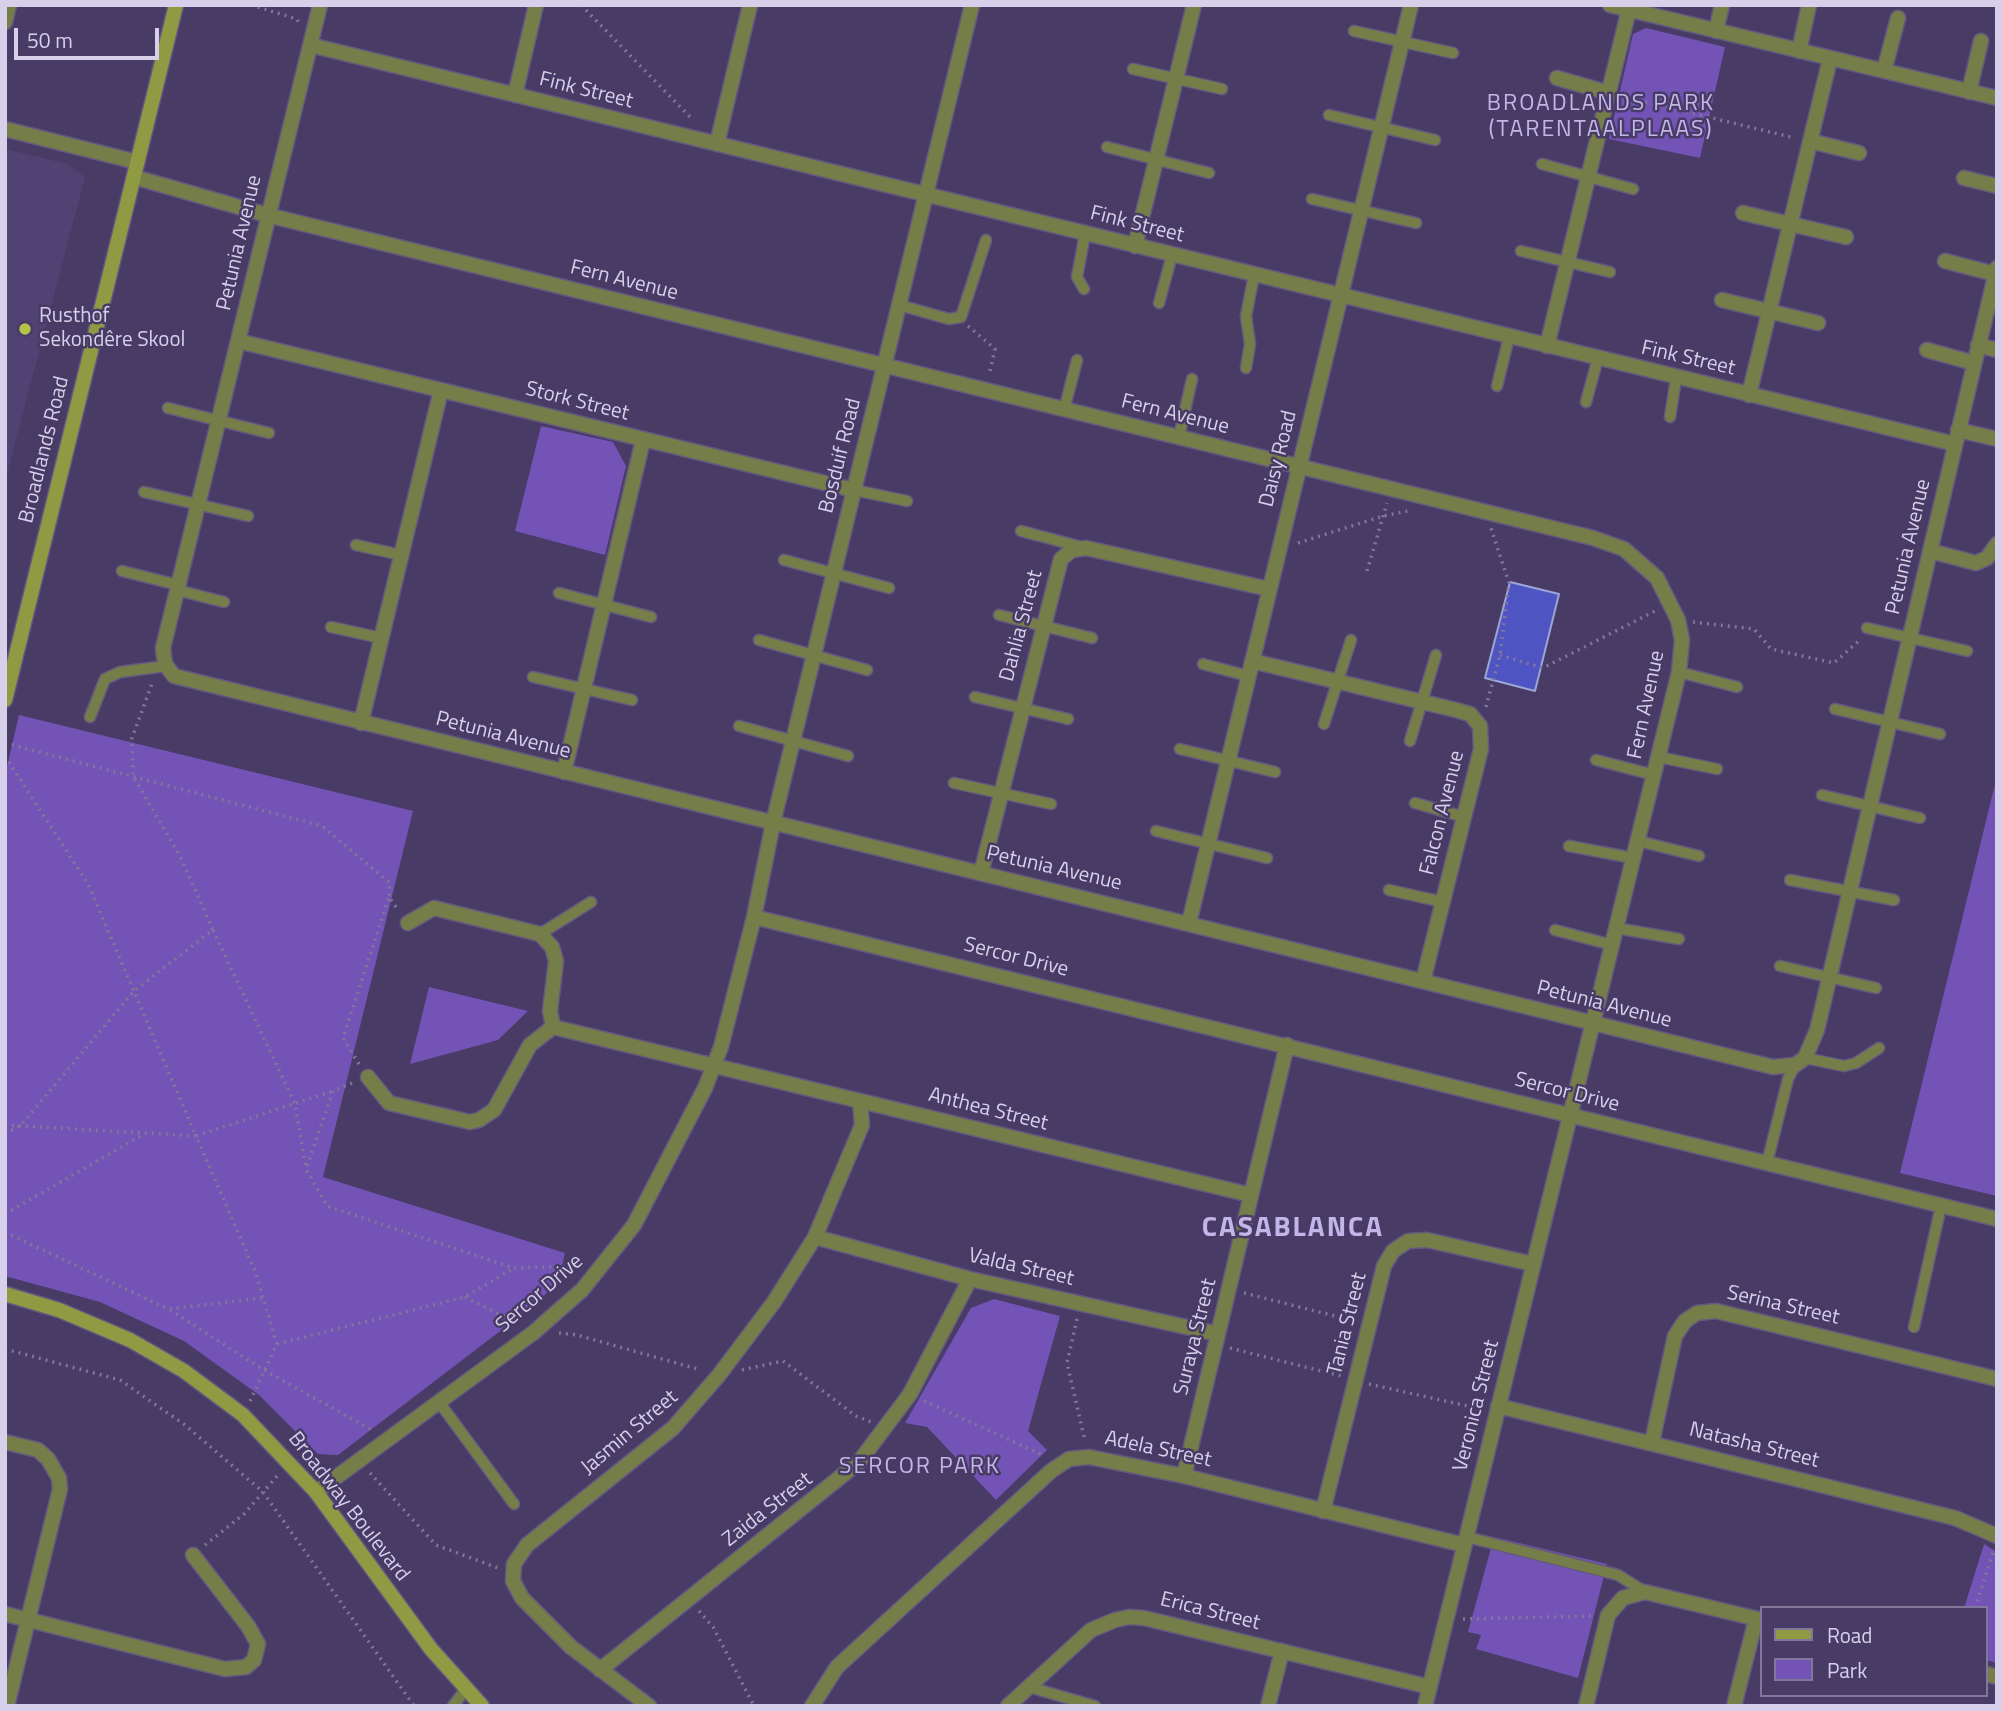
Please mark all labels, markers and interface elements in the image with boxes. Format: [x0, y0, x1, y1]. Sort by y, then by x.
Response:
scale bar [18, 14, 163, 58]
text: 50 m [27, 24, 73, 56]
street label: Fink Street [537, 67, 635, 115]
district label: BROADLANDS PARK (TARENTAALPLAAS) [1489, 90, 1713, 144]
street label: Petunia Avenue [212, 173, 268, 313]
street label: Fink Street [1088, 201, 1186, 249]
street label: Fern Avenue [568, 255, 680, 307]
place label: Rusthof Sekondêre Skool [39, 304, 185, 354]
marker: Rusthof Sekondêre Skool [17, 321, 33, 337]
street label: Fink Street [1639, 336, 1737, 382]
street label: Broadlands Road [15, 374, 75, 526]
street label: Stork Street [523, 377, 631, 427]
street label: Fern Avenue [1119, 389, 1231, 441]
street label: Bosduif Road [815, 396, 867, 516]
street label: Daisy Road [1255, 408, 1303, 510]
street label: Petunia Avenue [1881, 477, 1937, 617]
street label: Dahlia Street [995, 568, 1049, 684]
street label: Fern Avenue [1623, 649, 1671, 761]
street label: Petunia Avenue [433, 707, 573, 765]
street label: Falcon Avenue [1415, 748, 1471, 878]
street label: Petunia Avenue [984, 841, 1124, 897]
street label: Sercor Drive [961, 933, 1071, 983]
street label: Petunia Avenue [1534, 976, 1674, 1034]
street label: Sercor Drive [1512, 1068, 1622, 1118]
street label: Anthea Street [926, 1083, 1050, 1137]
district label: CASABLANCA [1203, 1212, 1383, 1246]
street label: Valda Street [966, 1244, 1076, 1292]
street label: Sercor Drive [491, 1249, 589, 1339]
street label: Tania Street [1323, 1270, 1373, 1378]
street label: Suraya Street [1169, 1276, 1223, 1398]
street label: Serina Street [1724, 1281, 1842, 1331]
street label: Veronica Street [1448, 1338, 1506, 1474]
street label: Jasmin Street [576, 1385, 684, 1481]
street label: Natasha Street [1686, 1418, 1822, 1474]
street label: Adela Street [1102, 1426, 1214, 1474]
street label: Broadway Boulevard [282, 1427, 414, 1587]
district label: SERCOR PARK [840, 1453, 1000, 1481]
street label: Zaida Street [718, 1467, 818, 1553]
street label: Erica Street [1158, 1587, 1262, 1637]
legend [1760, 1606, 1988, 1697]
text: Road [1827, 1619, 1872, 1651]
text: Park [1827, 1654, 1867, 1686]

